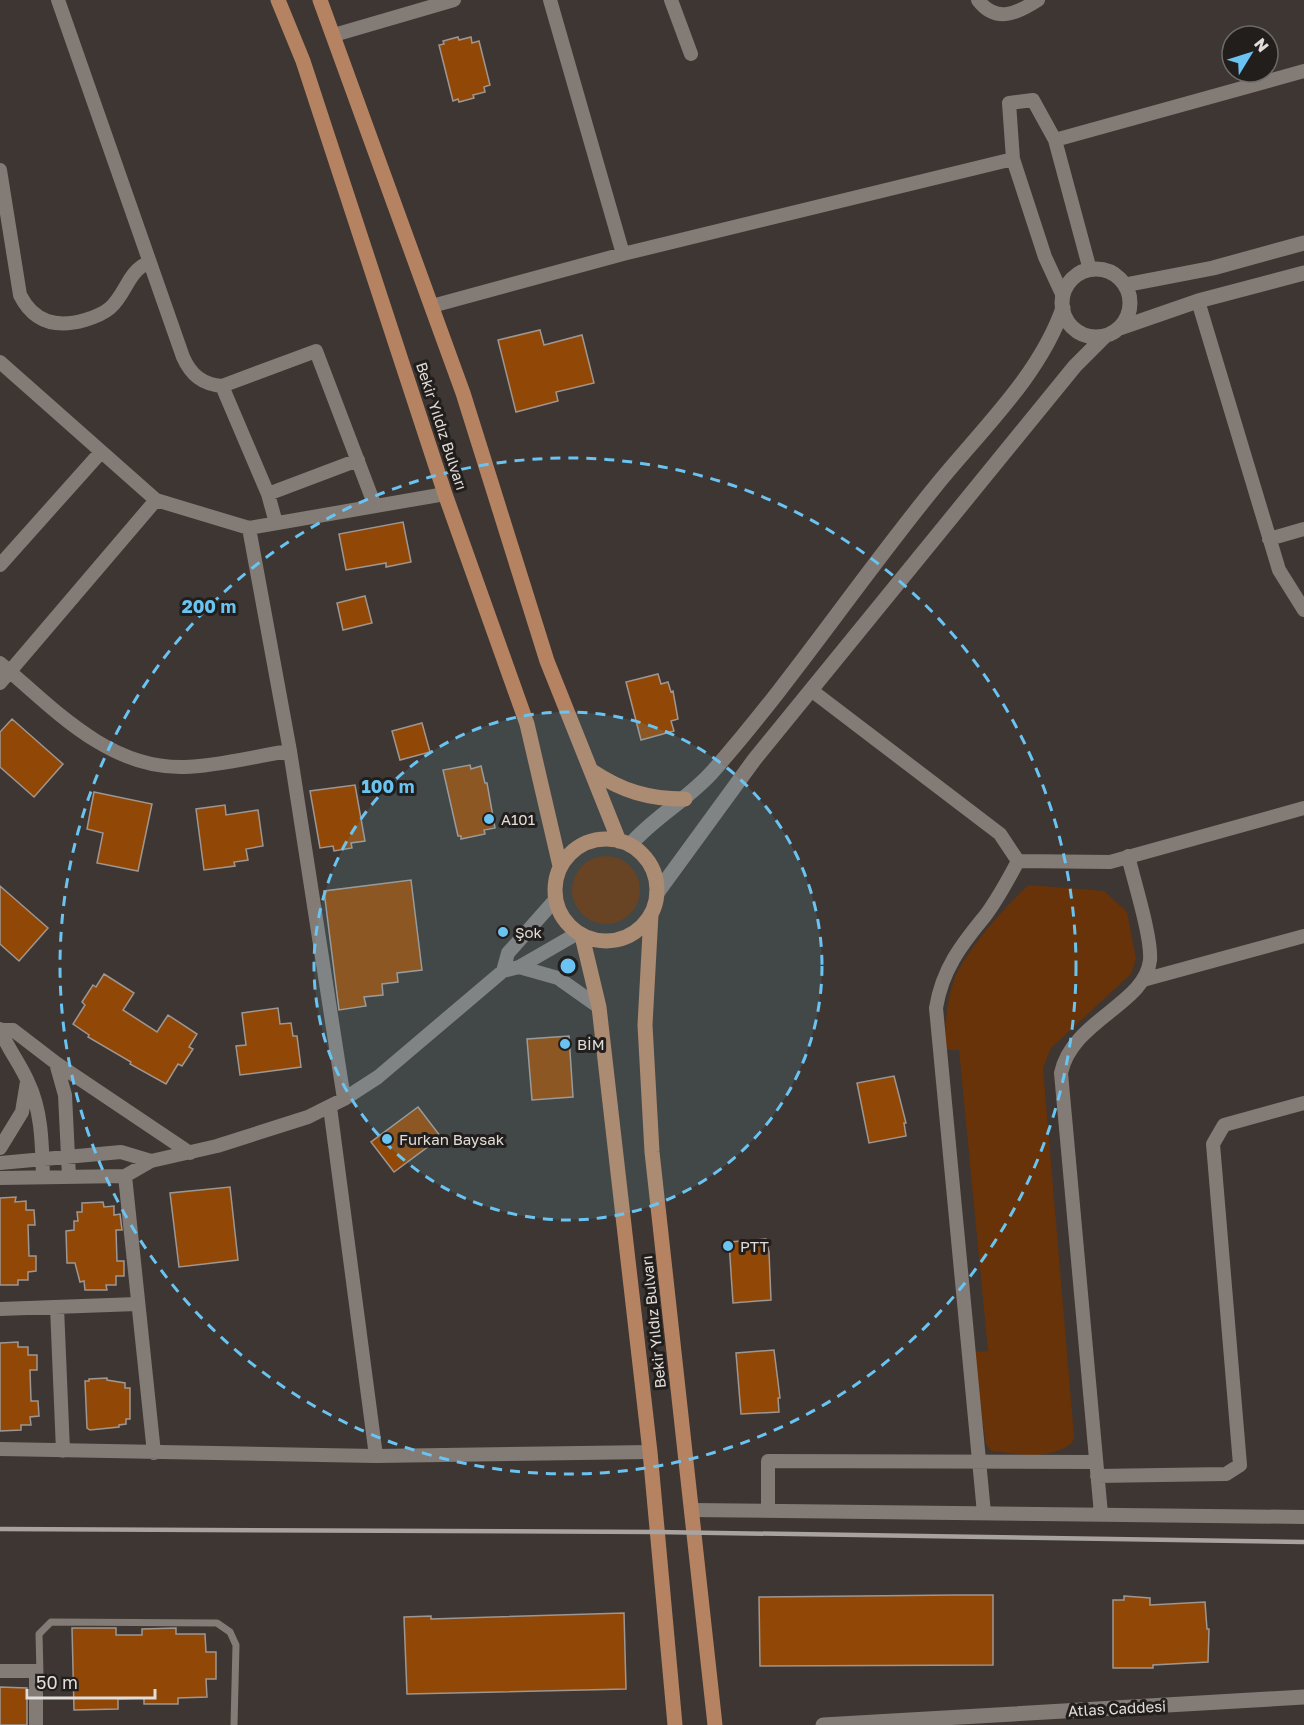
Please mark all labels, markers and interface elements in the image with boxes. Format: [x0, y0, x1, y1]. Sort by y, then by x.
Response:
north arrow [1220, 24, 1280, 84]
text: N [1250, 34, 1273, 56]
street label: Bekir Yıldız Bulvarı [413, 360, 471, 492]
text: 200 m [182, 595, 236, 617]
text: 100 m [362, 775, 414, 797]
place label: A101 [501, 810, 535, 828]
marker: A101 [482, 812, 496, 826]
place label: Şok [515, 923, 543, 941]
marker: Şok [496, 925, 510, 939]
centre of rings [558, 956, 578, 976]
place label: BİM [577, 1035, 605, 1053]
marker: BİM [558, 1037, 572, 1051]
place label: Furkan Baysak [399, 1130, 505, 1148]
marker: Furkan Baysak [380, 1132, 394, 1146]
place label: PTT [740, 1237, 769, 1255]
marker: PTT [721, 1239, 735, 1253]
street label: Bekir Yıldız Bulvarı [637, 1255, 669, 1389]
scale bar [27, 1662, 154, 1700]
text: 50 m [36, 1671, 78, 1693]
street label: Atlas Caddesi [1067, 1696, 1167, 1720]

